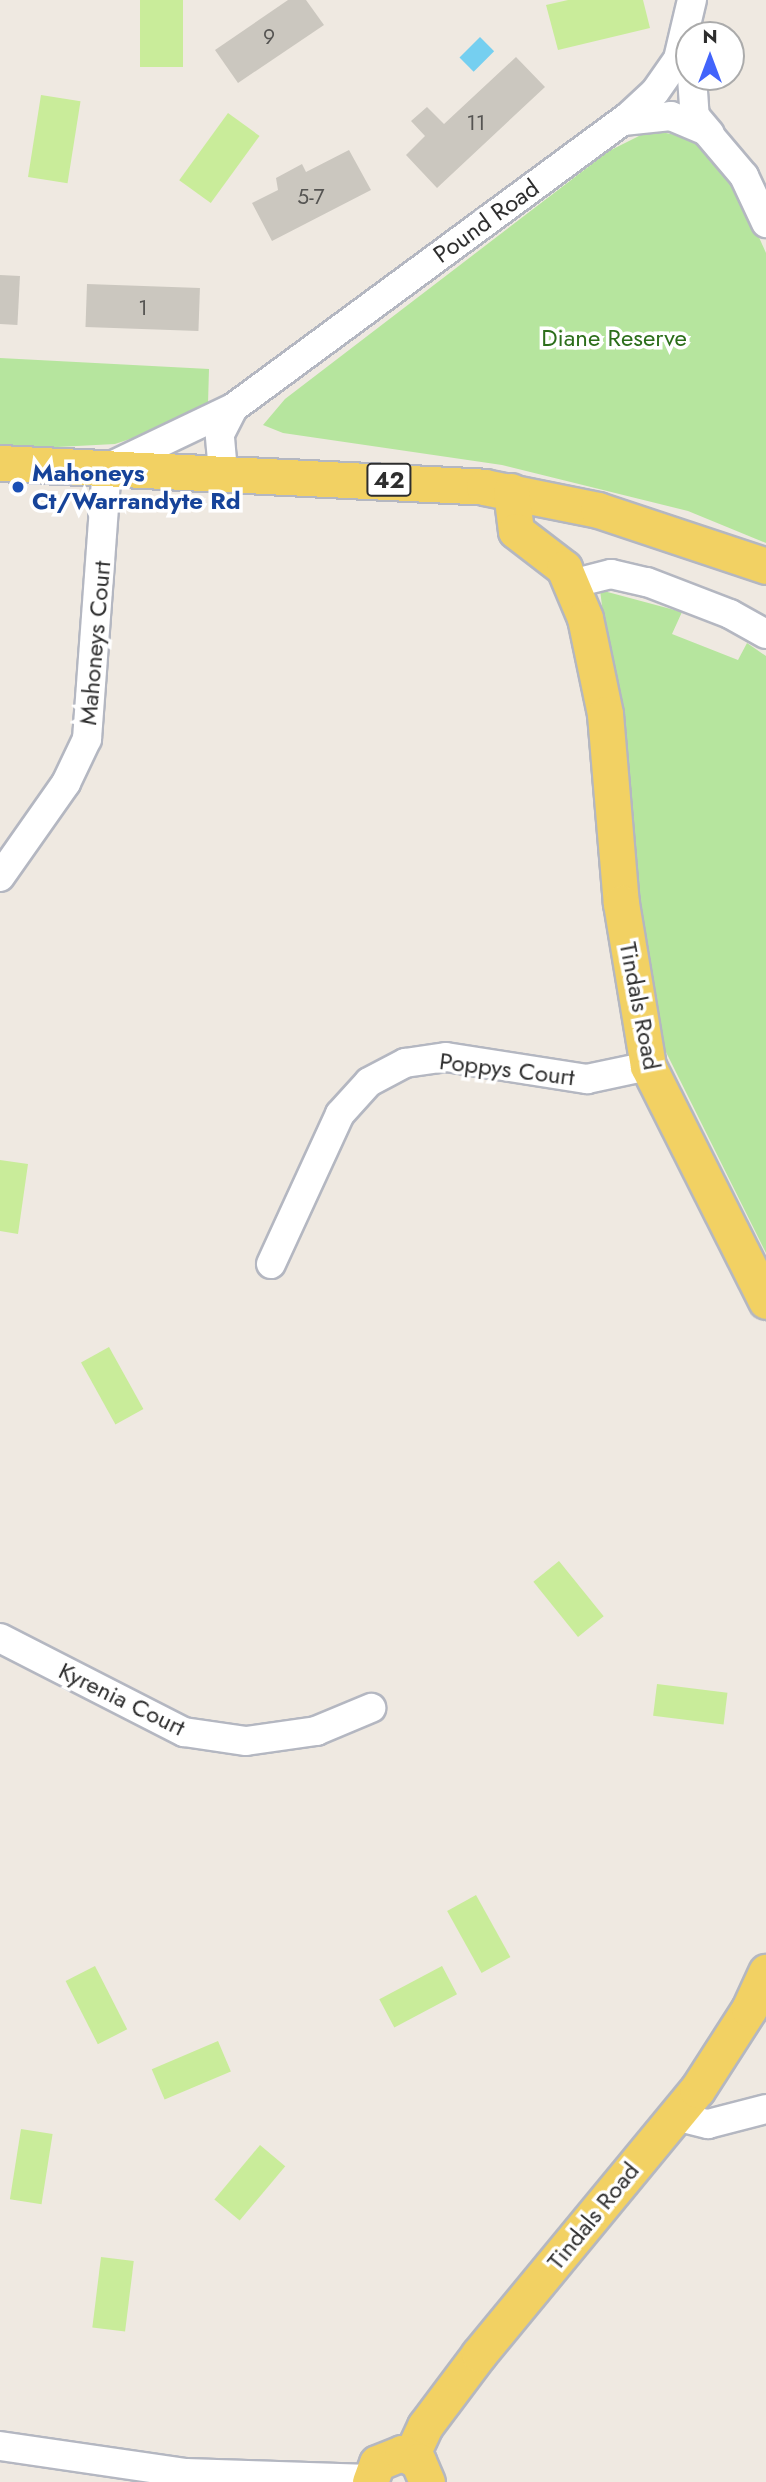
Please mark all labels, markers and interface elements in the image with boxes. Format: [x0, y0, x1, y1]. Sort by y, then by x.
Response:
north arrow [675, 21, 745, 91]
text: N [702, 23, 718, 50]
house number: 9 [263, 24, 275, 50]
house number: 11 [467, 110, 485, 136]
street label: Pound Road [428, 173, 544, 269]
house number: 5-7 [297, 184, 325, 210]
house number: 1 [138, 295, 148, 321]
park label: Diane Reserve [541, 324, 687, 352]
place label: Mahoneys Ct/Warrandyte Rd [32, 459, 241, 515]
road number: 42 [366, 460, 412, 500]
marker: Mahoneys Ct/Warrandyte Rd [10, 479, 26, 495]
street label: Mahoneys Court [73, 560, 117, 726]
street label: Tindals Road [614, 940, 666, 1072]
street label: Poppys Court [438, 1046, 576, 1092]
street label: Kyrenia Court [54, 1656, 190, 1742]
street label: Tindals Road [541, 2157, 645, 2275]

